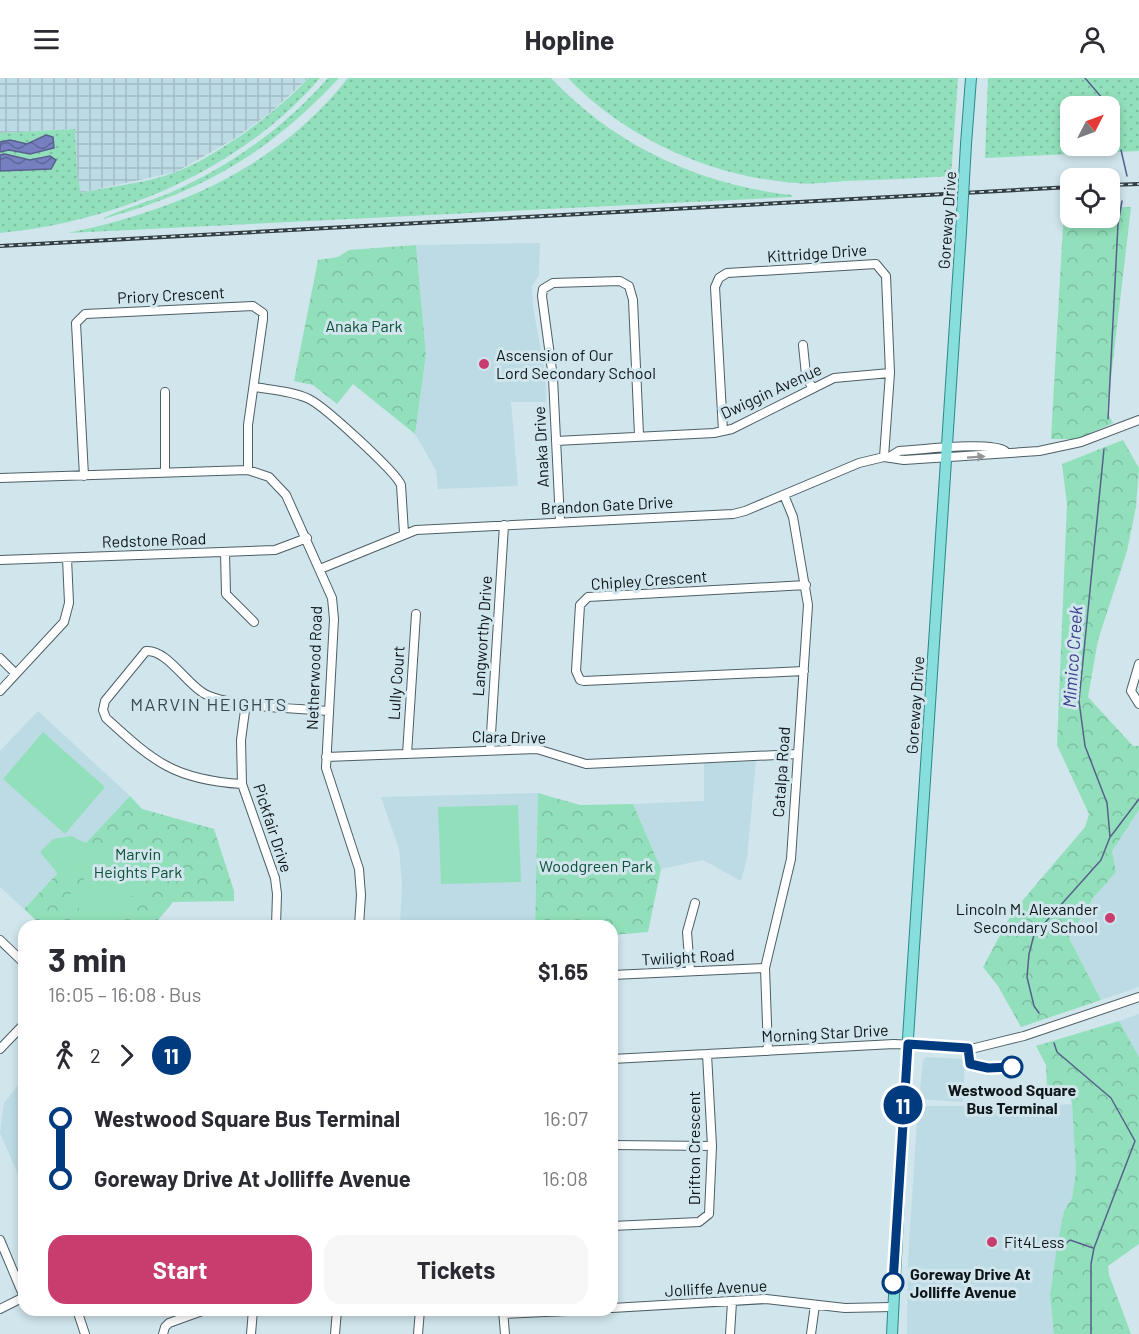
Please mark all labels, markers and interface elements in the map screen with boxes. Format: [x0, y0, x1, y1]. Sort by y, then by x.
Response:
icon: menu [30, 23, 63, 56]
text: Hopline [524, 23, 615, 55]
icon: person [1076, 23, 1109, 56]
north arrow [1060, 96, 1120, 156]
map controls [1060, 96, 1120, 228]
button: locate [1060, 168, 1120, 228]
street label: Goreway Drive [934, 170, 959, 270]
street label: Kittridge Drive [766, 240, 868, 265]
street label: Priory Crescent [117, 282, 225, 307]
park label: Anaka Park [325, 316, 403, 335]
place label: Ascension of Our Lord Secondary School [496, 345, 656, 382]
marker: Ascension of Our Lord Secondary School [477, 357, 491, 371]
street label: Dwiggin Avenue [717, 359, 824, 422]
street label: Anaka Drive [529, 406, 552, 488]
one-way arrow [967, 452, 986, 462]
street label: Brandon Gate Drive [540, 492, 674, 517]
street label: Redstone Road [101, 528, 207, 551]
street label: Chipley Crescent [590, 566, 708, 593]
street label: Langworthy Drive [468, 575, 495, 697]
street label: Netherwood Road [302, 605, 325, 730]
water label: Mimico Creek [1057, 605, 1087, 709]
street label: Lully Court [383, 645, 408, 721]
street label: Goreway Drive [902, 655, 927, 755]
district label: MARVIN HEIGHTS [130, 693, 288, 715]
street label: Clara Drive [472, 726, 546, 747]
street label: Catalpa Road [768, 726, 793, 818]
street label: Pickfair Drive [250, 781, 297, 875]
park label: Marvin Heights Park [94, 844, 182, 881]
park label: Woodgreen Park [539, 856, 653, 875]
place label: Lincoln M. Alexander Secondary School [956, 899, 1098, 936]
marker: Lincoln M. Alexander Secondary School [1103, 911, 1117, 925]
text: 3 min [48, 939, 126, 979]
street label: Twilight Road [641, 945, 735, 968]
text: $1.65 [538, 958, 588, 984]
text: 16:05 – 16:08 · Bus [48, 982, 201, 1006]
street label: Morning Star Drive [761, 1020, 889, 1045]
icon: walk [48, 1039, 81, 1072]
icon: forward [110, 1039, 143, 1072]
text: 2 [90, 1043, 101, 1067]
text: 11 [164, 1043, 179, 1068]
marker: Westwood Square Bus Terminal [1001, 1056, 1023, 1078]
place label: Westwood Square Bus Terminal [948, 1080, 1076, 1117]
line badge: 11 [876, 1086, 930, 1124]
street label: Drifton Crescent [684, 1091, 703, 1205]
text: 11 [895, 1093, 911, 1118]
text: Westwood Square Bus Terminal [94, 1105, 400, 1131]
text: 16:07 [543, 1106, 588, 1130]
text: Goreway Drive At Jolliffe Avenue [94, 1165, 411, 1191]
text: 16:08 [542, 1166, 588, 1190]
place label: Fit4Less [1004, 1232, 1064, 1251]
button: Start [48, 1235, 312, 1304]
button: Tickets [324, 1235, 588, 1304]
marker: Fit4Less [985, 1235, 999, 1249]
place label: Goreway Drive At Jolliffe Avenue [910, 1264, 1031, 1301]
marker: Goreway Drive At Jolliffe Avenue [882, 1272, 904, 1294]
street label: Jolliffe Avenue [664, 1275, 768, 1300]

